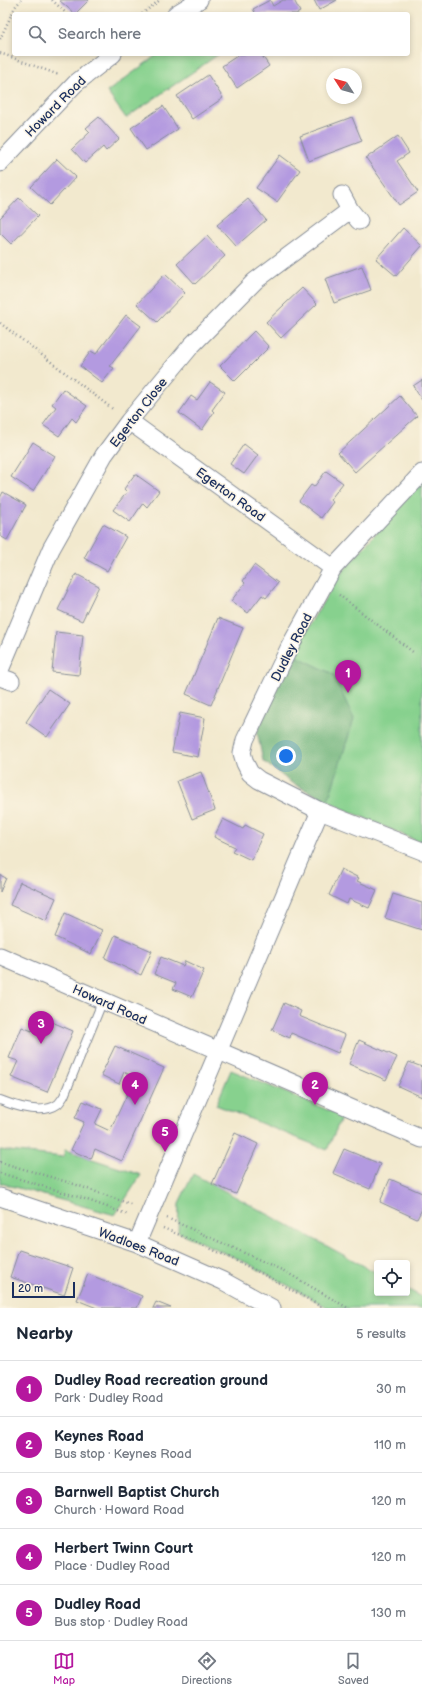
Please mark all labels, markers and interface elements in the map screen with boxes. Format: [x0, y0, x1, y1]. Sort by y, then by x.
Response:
search box [12, 12, 410, 56]
icon: search [26, 23, 48, 45]
text: Search here [58, 25, 141, 44]
north arrow [326, 68, 362, 104]
street label: Howard Road [22, 73, 90, 141]
street label: Egerton Close [107, 374, 171, 451]
street label: Egerton Road [193, 464, 268, 525]
street label: Dudley Road [268, 611, 316, 684]
pin: 1 [335, 660, 361, 693]
your location [276, 746, 296, 766]
street label: Howard Road [70, 981, 149, 1028]
pin: 3 [28, 1011, 54, 1044]
pin: 4 [122, 1072, 148, 1105]
pin: 2 [302, 1072, 328, 1105]
pin: 5 [152, 1119, 178, 1152]
street label: Wadloes Road [96, 1224, 181, 1270]
map controls [374, 1260, 410, 1296]
button: locate [374, 1260, 410, 1296]
scale bar [12, 1280, 75, 1299]
text: 20 m [18, 1282, 43, 1295]
text: Nearby [16, 1324, 73, 1344]
text: 5 results [356, 1326, 406, 1342]
text: Dudley Road recreation ground [54, 1371, 268, 1390]
text: 1 [26, 1381, 32, 1397]
text: 30 m [376, 1381, 406, 1397]
text: Park · Dudley Road [54, 1390, 163, 1406]
text: Keynes Road [54, 1427, 144, 1446]
text: 2 [25, 1437, 33, 1453]
text: 110 m [374, 1437, 406, 1453]
text: Bus stop · Keynes Road [54, 1446, 192, 1462]
text: Barnwell Baptist Church [54, 1483, 220, 1502]
text: 3 [25, 1493, 33, 1509]
text: 120 m [371, 1493, 406, 1509]
text: Church · Howard Road [54, 1502, 184, 1518]
text: Herbert Twinn Court [54, 1539, 193, 1558]
text: 4 [25, 1549, 33, 1565]
text: 120 m [371, 1549, 406, 1565]
text: Place · Dudley Road [54, 1558, 170, 1574]
text: Dudley Road [54, 1595, 141, 1614]
text: 5 [25, 1605, 33, 1621]
text: 130 m [371, 1605, 406, 1621]
text: Bus stop · Dudley Road [54, 1614, 188, 1630]
tab: Map [53, 1650, 75, 1687]
tab: Directions [181, 1650, 232, 1687]
tab: Saved [338, 1650, 369, 1687]

